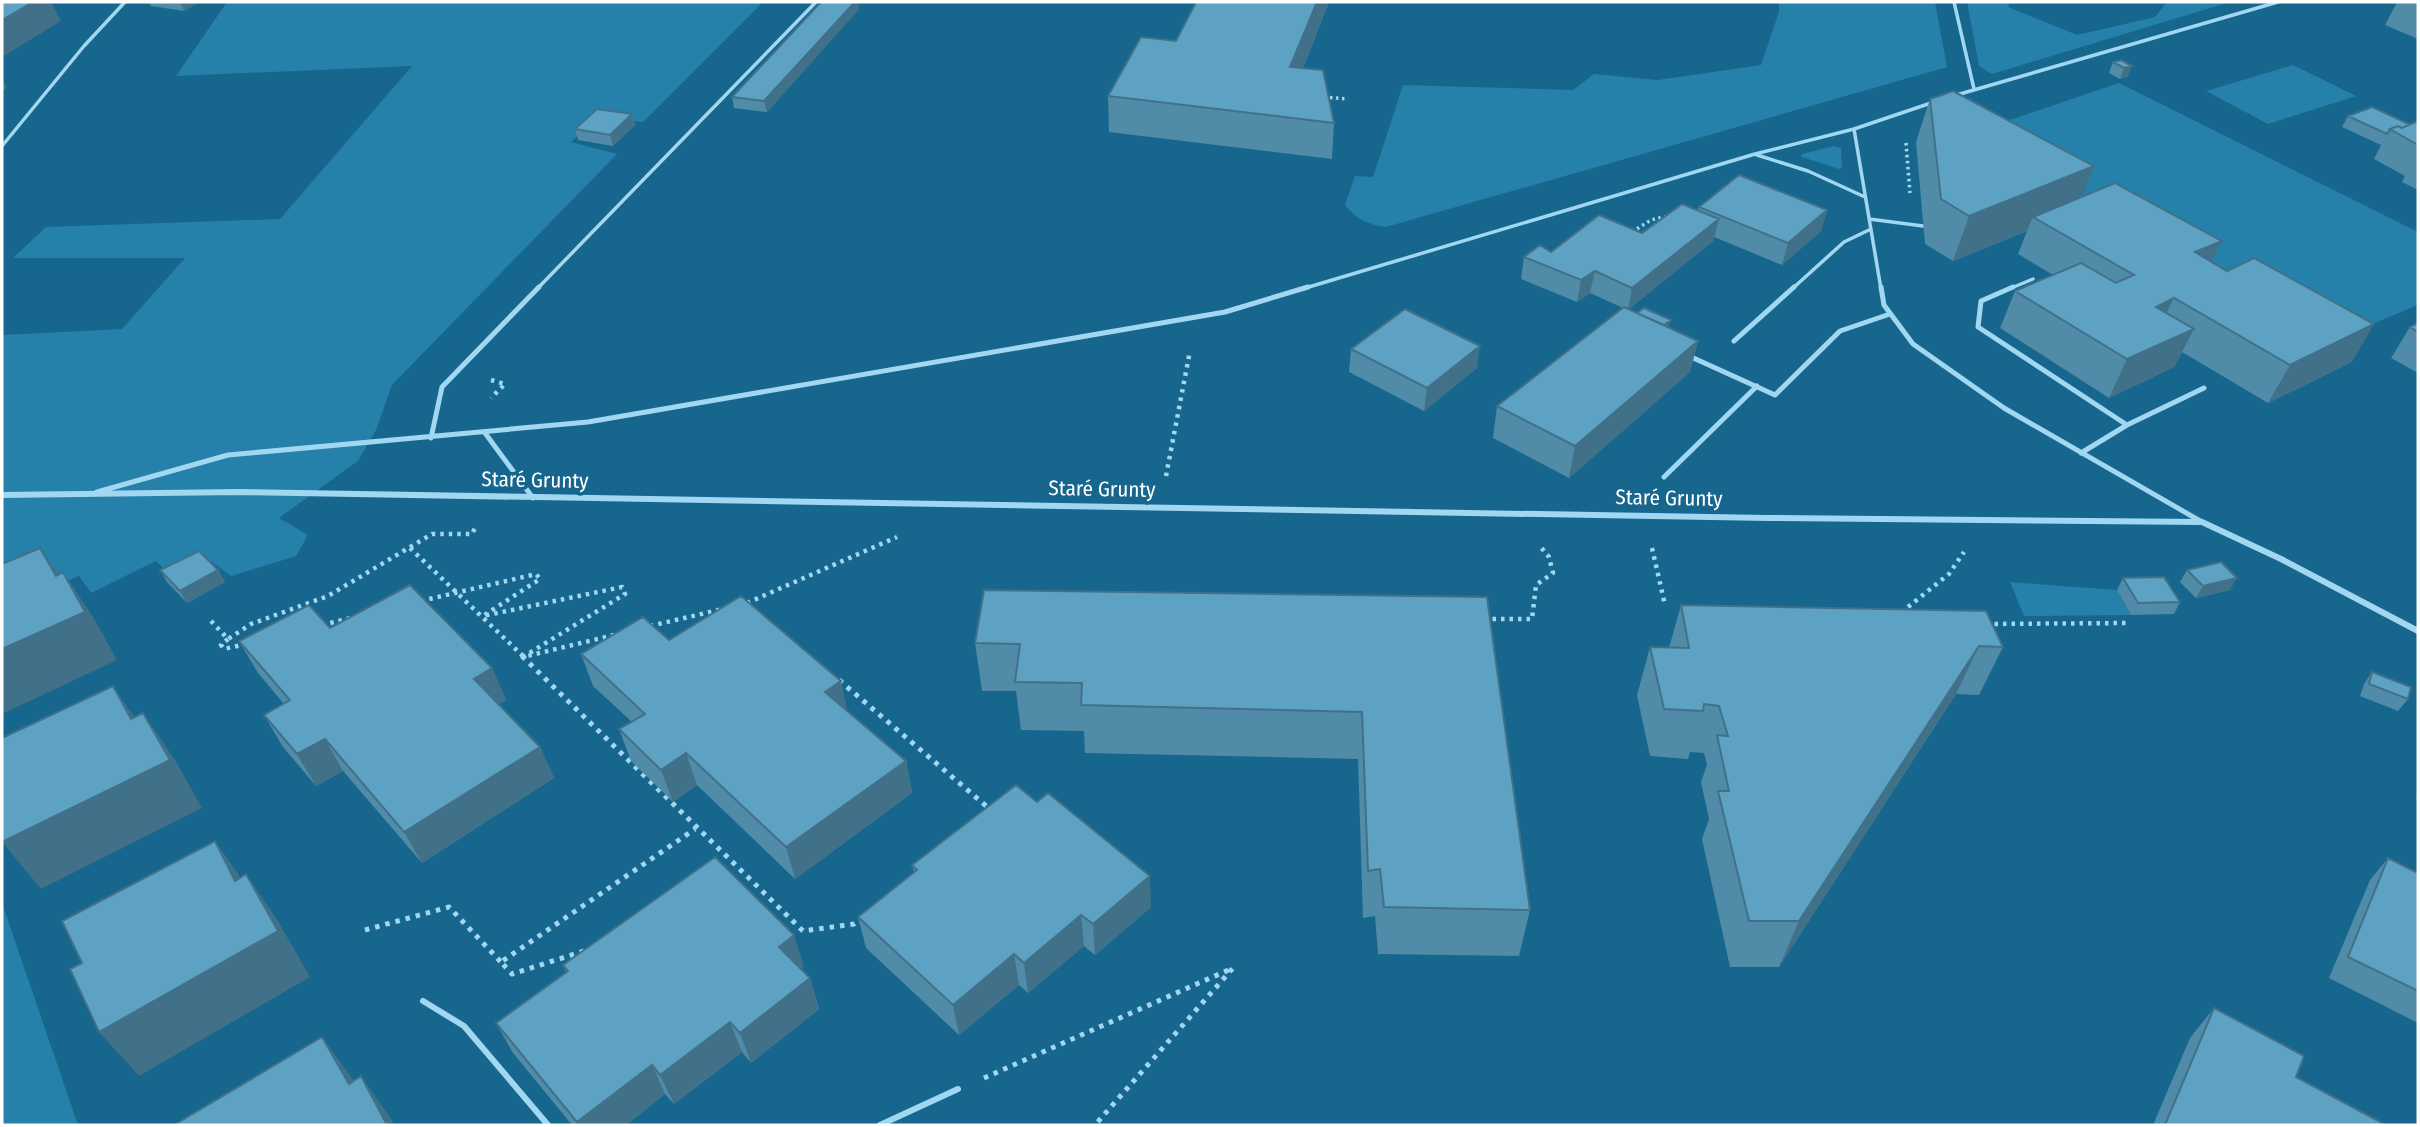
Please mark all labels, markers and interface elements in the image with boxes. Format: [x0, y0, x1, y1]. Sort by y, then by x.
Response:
street label: Staré Grunty [481, 466, 589, 494]
street label: Staré Grunty [1048, 475, 1156, 503]
street label: Staré Grunty [1615, 484, 1723, 512]

